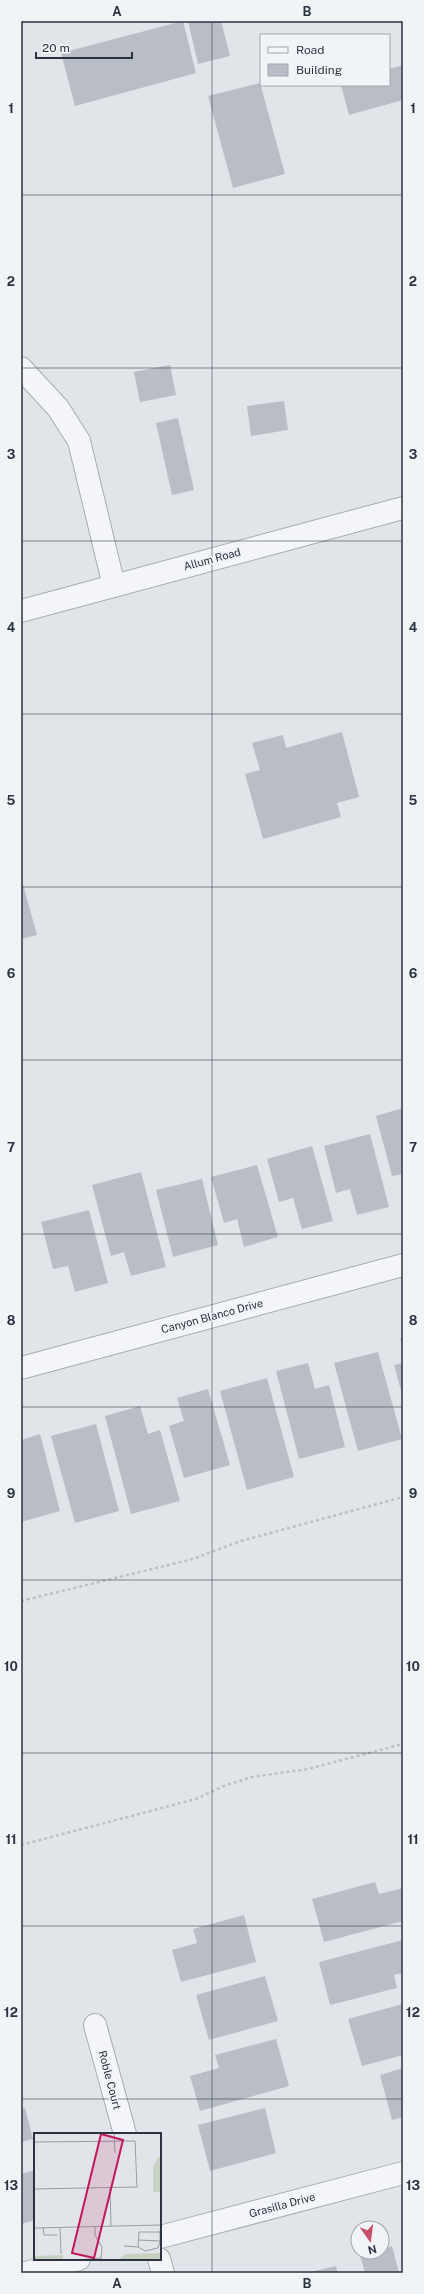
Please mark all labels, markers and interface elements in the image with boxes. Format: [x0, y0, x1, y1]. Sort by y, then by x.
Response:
text: A [112, 4, 122, 19]
text: B [303, 4, 312, 19]
scale bar [36, 34, 132, 60]
legend [260, 34, 390, 86]
text: 20 m [42, 41, 70, 55]
text: Road [296, 43, 324, 57]
text: Building [296, 63, 342, 77]
text: 1 [8, 101, 14, 116]
text: 1 [410, 101, 416, 116]
text: 2 [7, 274, 15, 289]
text: 2 [409, 274, 417, 289]
text: 3 [7, 447, 16, 462]
text: 3 [409, 447, 418, 462]
street label: Allum Road [182, 546, 242, 572]
text: 4 [7, 620, 16, 635]
text: 4 [409, 620, 418, 635]
text: 5 [7, 793, 16, 808]
text: 5 [409, 793, 418, 808]
text: 6 [7, 966, 16, 981]
text: 6 [409, 966, 418, 981]
text: 7 [7, 1140, 15, 1155]
text: 7 [409, 1140, 417, 1155]
street label: Canyon Blanco Drive [160, 1297, 264, 1335]
text: 8 [7, 1313, 16, 1328]
text: 8 [409, 1313, 418, 1328]
text: 9 [7, 1486, 15, 1501]
text: 9 [409, 1486, 417, 1501]
text: 10 [4, 1659, 18, 1674]
text: 10 [406, 1659, 420, 1674]
text: 11 [5, 1832, 17, 1847]
text: 11 [407, 1832, 419, 1847]
text: 12 [4, 2005, 18, 2020]
text: 12 [406, 2005, 420, 2020]
street label: Roble Court [96, 2049, 124, 2111]
inset map [34, 2133, 161, 2260]
text: 13 [4, 2178, 18, 2193]
text: 13 [406, 2178, 420, 2193]
street label: Grasilla Drive [248, 2190, 316, 2220]
north arrow [350, 2220, 390, 2260]
text: N [367, 2243, 378, 2257]
text: A [112, 2276, 122, 2291]
text: B [303, 2276, 312, 2291]

